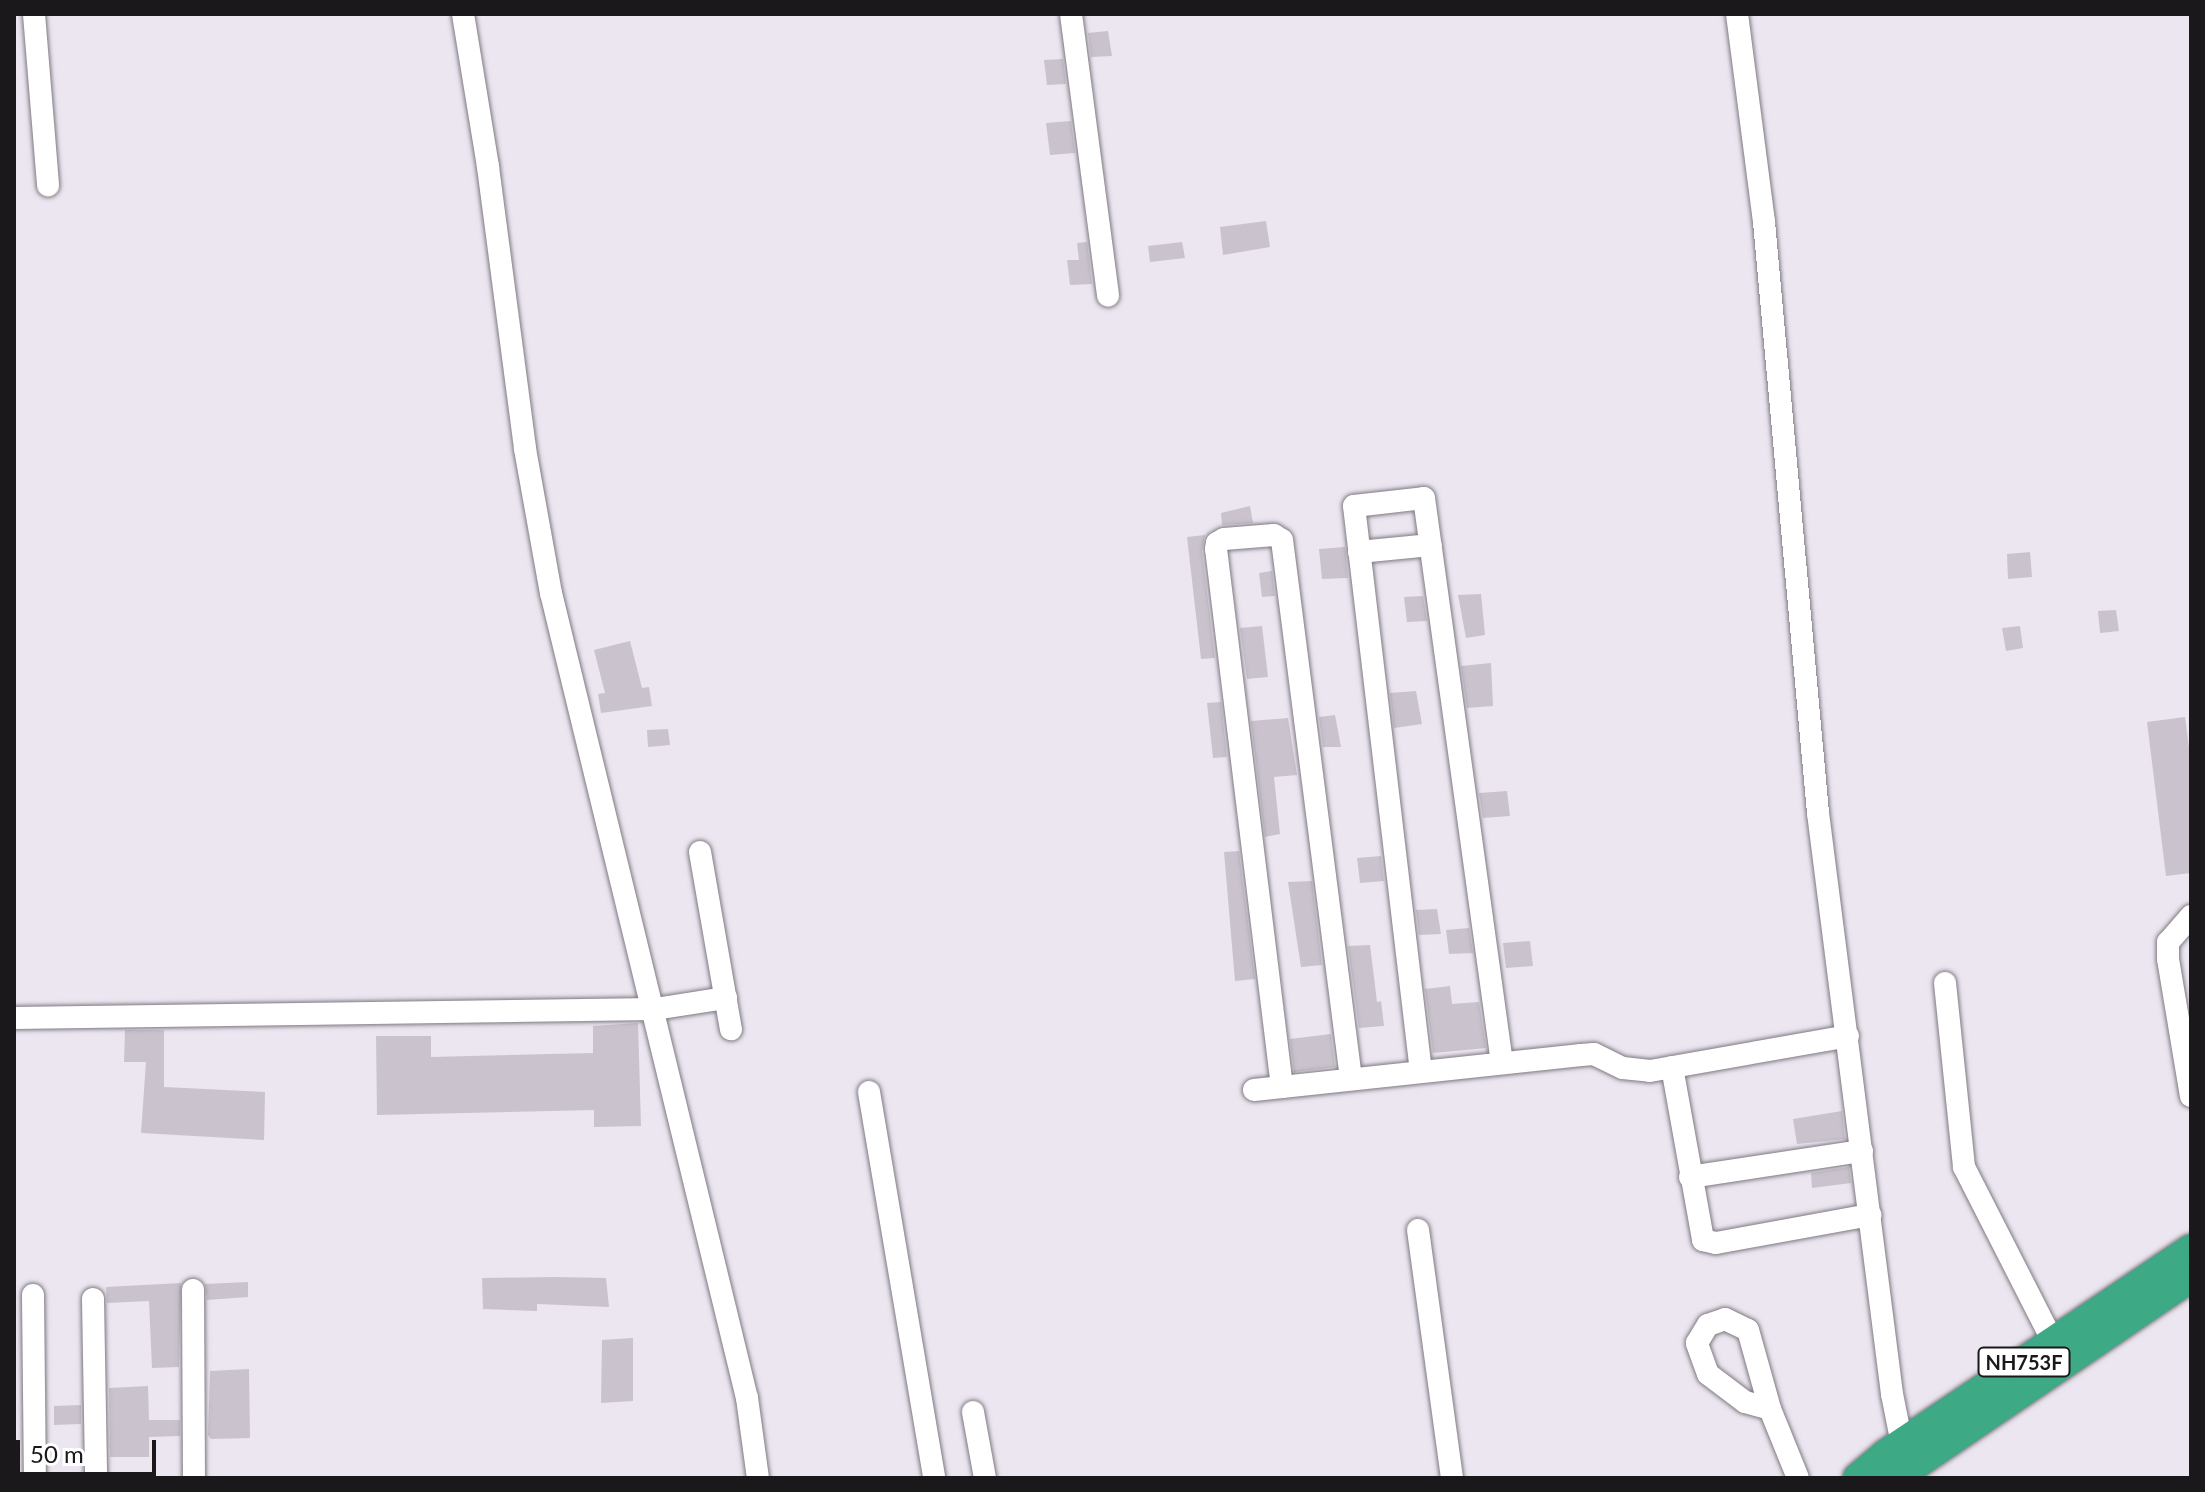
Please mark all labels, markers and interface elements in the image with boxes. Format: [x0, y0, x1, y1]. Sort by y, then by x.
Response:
road number: NH753F [1976, 1346, 2072, 1378]
scale bar [20, 1424, 160, 1474]
text: 50 m [30, 1439, 84, 1468]

